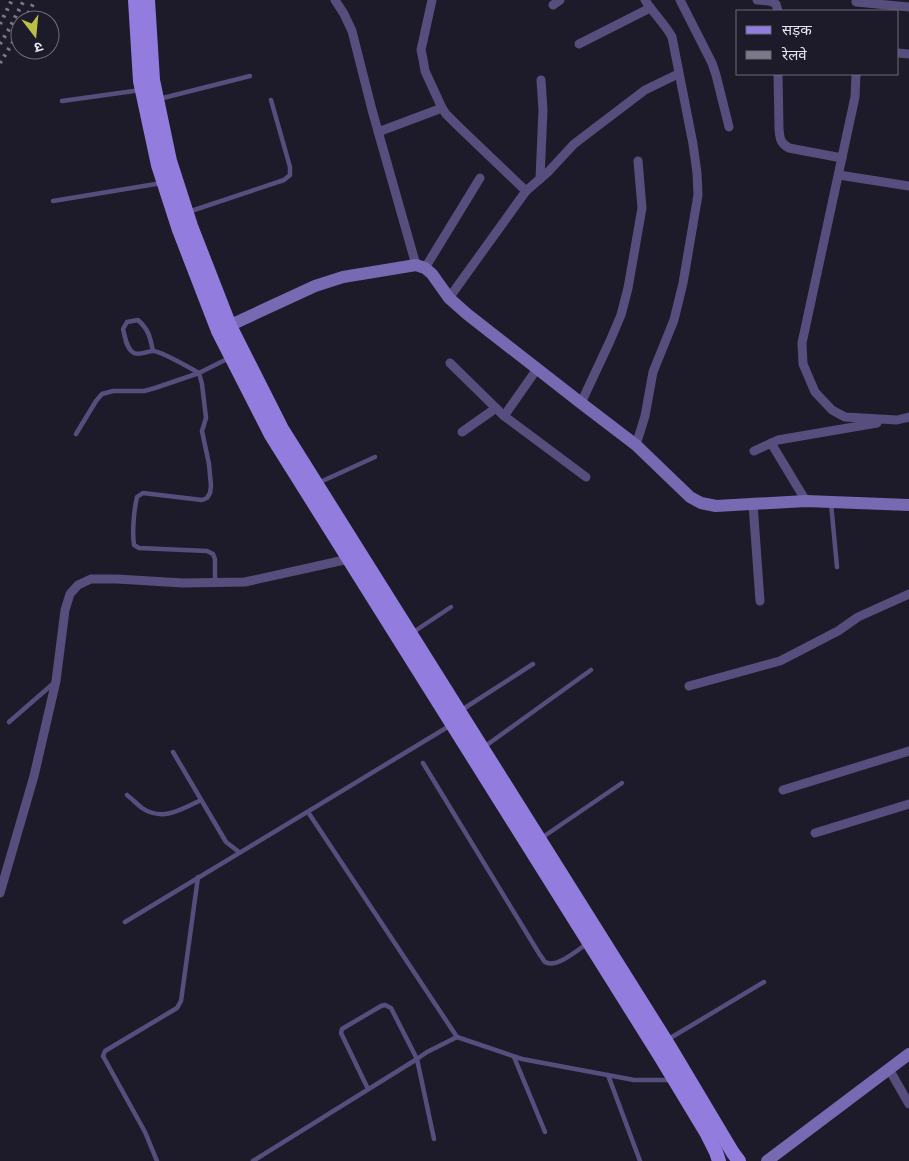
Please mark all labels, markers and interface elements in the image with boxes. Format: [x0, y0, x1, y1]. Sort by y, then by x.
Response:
north arrow [10, 10, 60, 60]
legend [736, 10, 899, 75]
text: सड़क [782, 21, 812, 38]
text: उ [32, 39, 45, 57]
text: रेलवे [781, 46, 807, 63]

